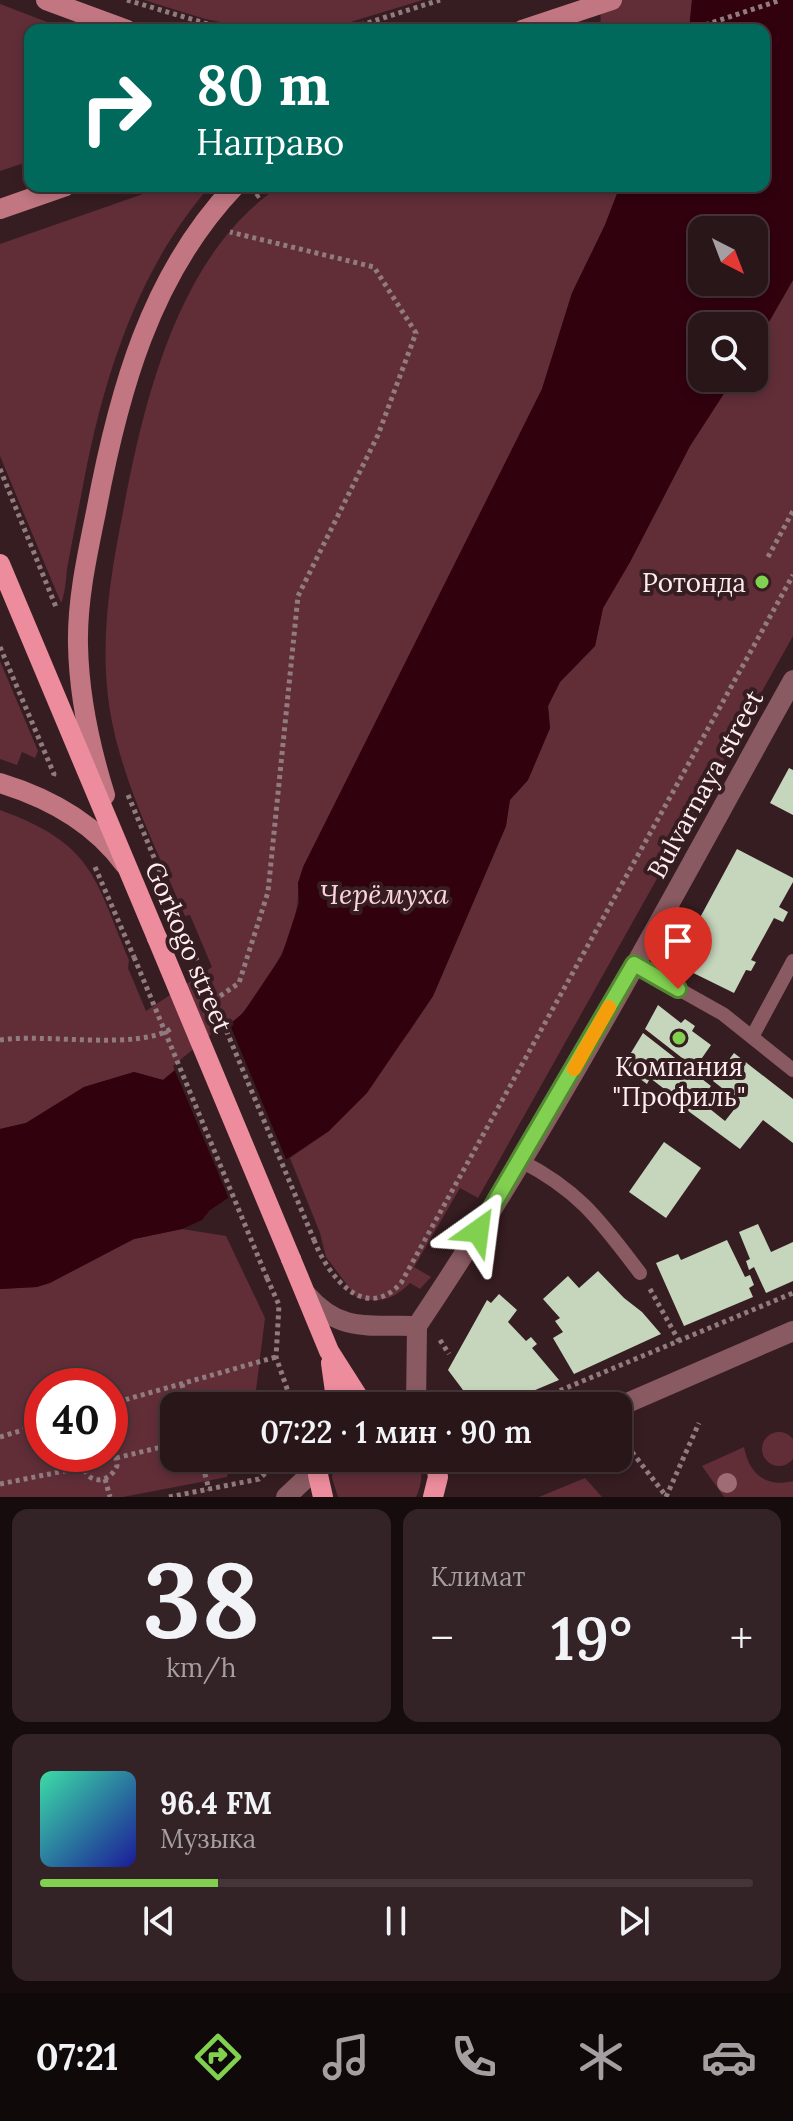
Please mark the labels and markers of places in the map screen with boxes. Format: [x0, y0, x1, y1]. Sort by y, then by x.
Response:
place label: Ротонда [642, 566, 746, 599]
marker: Ротонда [753, 573, 771, 591]
pin [644, 907, 712, 989]
marker: Компания "Профиль" [670, 1029, 688, 1047]
place label: Компания "Профиль" [612, 1050, 746, 1113]

